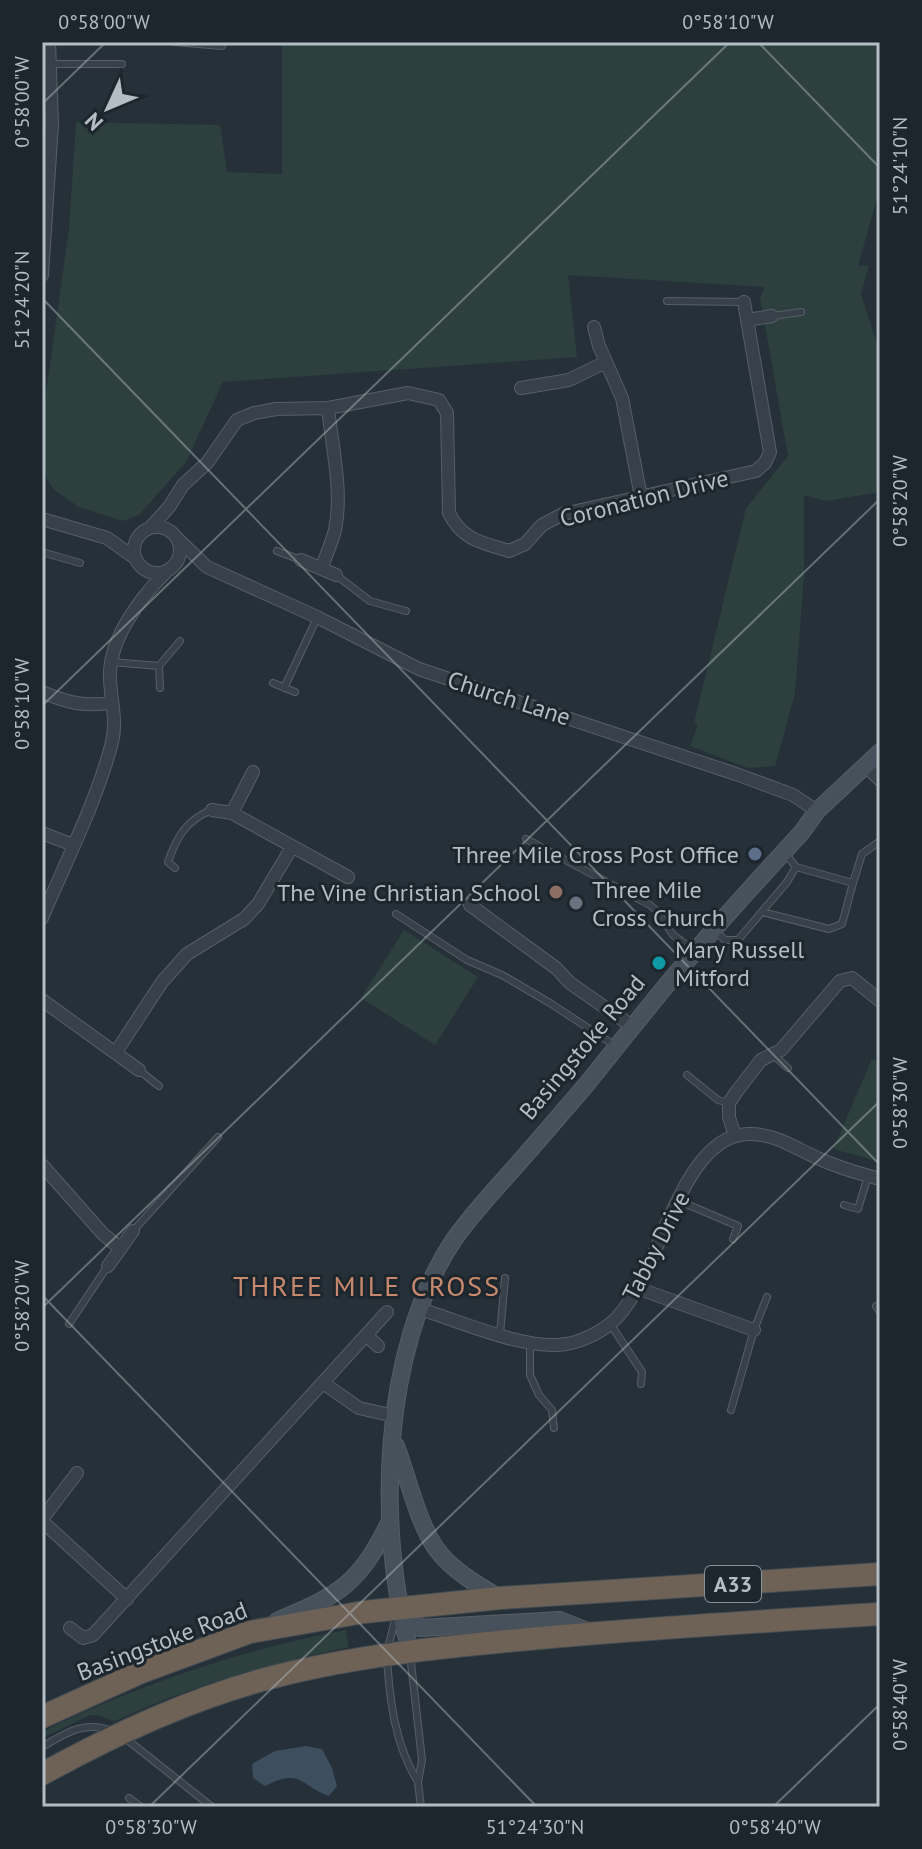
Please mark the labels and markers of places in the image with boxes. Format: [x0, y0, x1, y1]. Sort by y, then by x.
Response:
place label: Three Mile Cross Post Office [452, 839, 739, 870]
marker: Three Mile Cross Post Office [746, 845, 764, 863]
place label: Three Mile Cross Church [592, 874, 725, 933]
place label: The Vine Christian School [277, 877, 540, 908]
marker: The Vine Christian School [547, 883, 565, 901]
marker: Three Mile Cross Church [567, 894, 585, 912]
place label: Mary Russell Mitford [675, 934, 804, 993]
marker: Mary Russell Mitford [650, 954, 668, 972]

